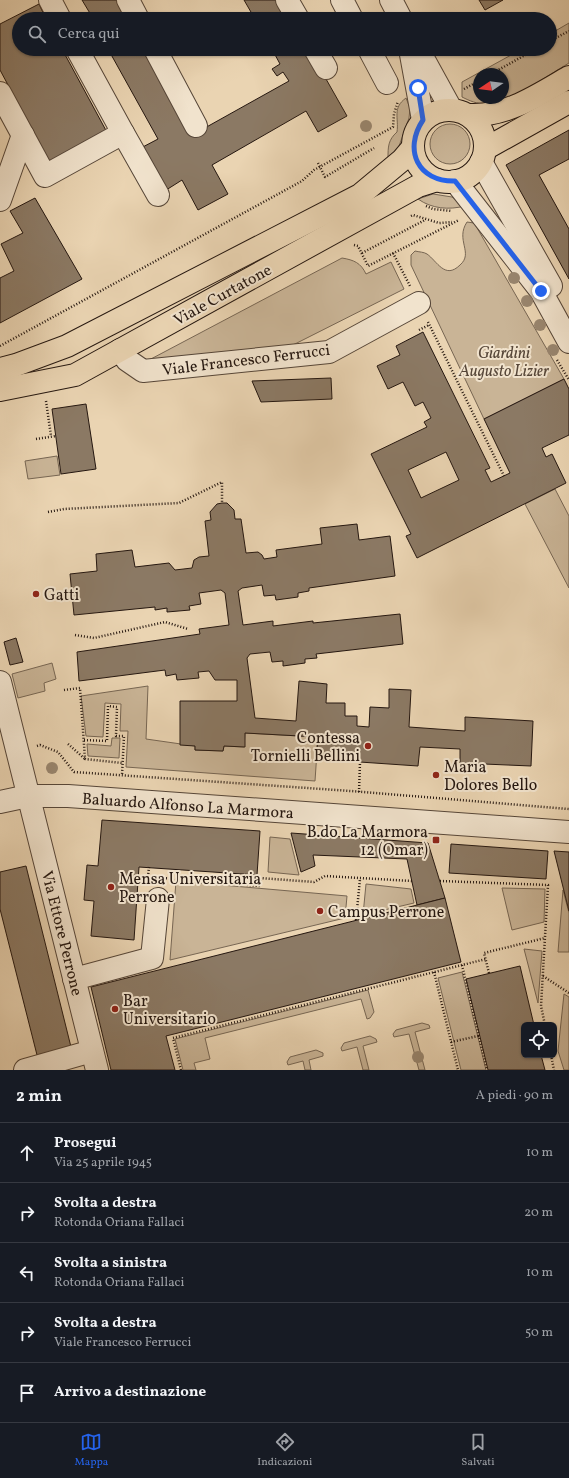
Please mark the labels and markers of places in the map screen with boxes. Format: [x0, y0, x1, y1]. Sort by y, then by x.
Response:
place label: Gatti [44, 585, 79, 607]
marker: Gatti [31, 589, 41, 599]
place label: Contessa Tornielli Bellini [251, 728, 360, 768]
marker: Contessa Tornielli Bellini [363, 741, 373, 751]
place label: Maria Dolores Bello [444, 757, 537, 797]
marker: Maria Dolores Bello [431, 770, 441, 780]
place label: B.do La Marmora 12 (Omar) [307, 822, 428, 862]
marker: B.do La Marmora 12 (Omar) [431, 835, 441, 845]
place label: Mensa Universitaria Perrone [119, 869, 261, 909]
marker: Mensa Universitaria Perrone [106, 882, 116, 892]
place label: Campus Perrone [328, 902, 444, 924]
marker: Campus Perrone [315, 906, 325, 916]
place label: Bar Universitario [123, 991, 216, 1031]
marker: Bar Universitario [110, 1004, 120, 1014]

